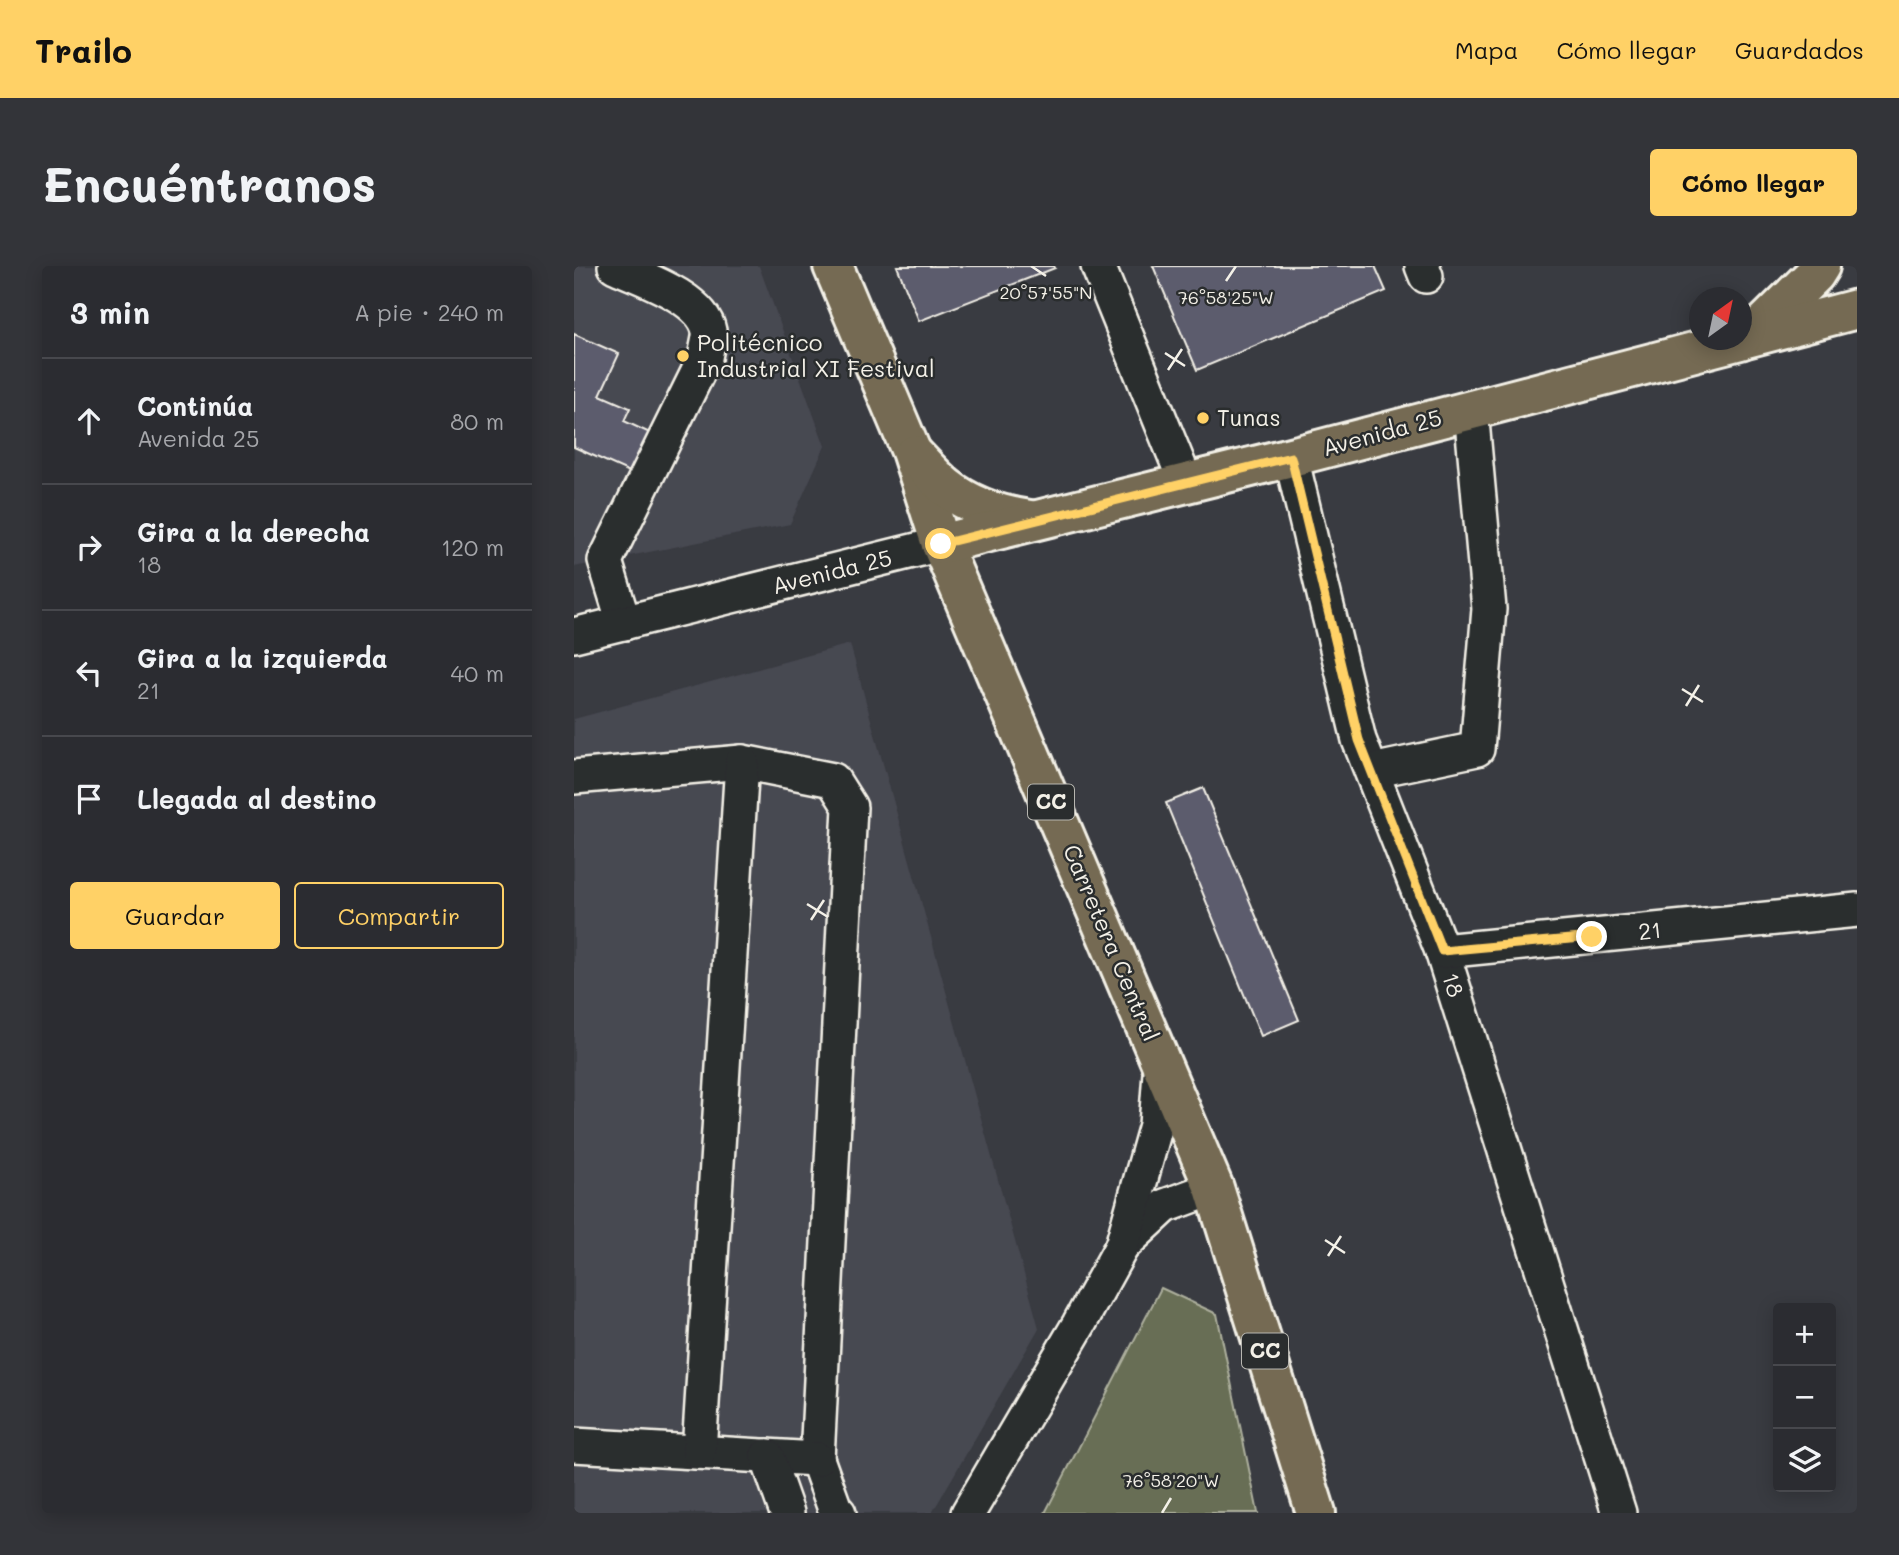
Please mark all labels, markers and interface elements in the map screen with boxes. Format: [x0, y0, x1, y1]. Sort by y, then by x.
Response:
text: Trailo [35, 28, 132, 71]
text: Mapa [1455, 34, 1519, 65]
text: Cómo llegar [1557, 34, 1697, 65]
text: Guardados [1735, 34, 1864, 65]
button: Cómo llegar [1650, 149, 1857, 216]
text: Encuéntranos [42, 151, 376, 214]
text: 20°57'55"N [999, 280, 1093, 304]
text: 76°58'25"W [1178, 285, 1274, 309]
north arrow [1689, 287, 1752, 350]
text: 3 min [70, 292, 150, 332]
text: A pie · 240 m [354, 297, 504, 327]
place label: Politécnico Industrial XI Festival [697, 327, 935, 383]
marker: Politécnico Industrial XI Festival [675, 348, 691, 364]
text: Continúa [137, 389, 253, 423]
icon: ahead [70, 402, 108, 440]
place label: Tunas [1217, 402, 1281, 432]
street label: Avenida 25 [1319, 402, 1445, 462]
text: 80 m [450, 406, 504, 436]
marker: Tunas [1195, 410, 1211, 426]
text: Avenida 25 [137, 423, 259, 453]
text: Gira a la derecha [137, 515, 370, 549]
icon: right [70, 528, 108, 566]
route start [925, 528, 956, 559]
text: 120 m [441, 532, 504, 562]
street label: Avenida 25 [769, 542, 895, 600]
text: 18 [137, 549, 161, 579]
text: Gira a la izquierda [137, 641, 388, 675]
icon: left [70, 654, 108, 692]
text: 40 m [451, 658, 504, 688]
text: 21 [137, 675, 160, 705]
icon: arrive [70, 780, 108, 818]
text: Llegada al destino [137, 782, 376, 816]
road number: CC [1028, 784, 1074, 820]
street label: Carretera Central [1057, 840, 1167, 1046]
button: Guardar [70, 882, 280, 949]
button: Compartir [294, 882, 504, 949]
street label: 21 [1637, 914, 1663, 946]
route end [1576, 921, 1607, 952]
street label: 18 [1436, 969, 1472, 1001]
map controls [1773, 1303, 1836, 1492]
button: + [1773, 1303, 1836, 1366]
road number: CC [1242, 1334, 1288, 1368]
button: − [1773, 1366, 1836, 1429]
button: layers [1773, 1429, 1836, 1492]
text: 76°58'20"W [1123, 1468, 1219, 1492]

